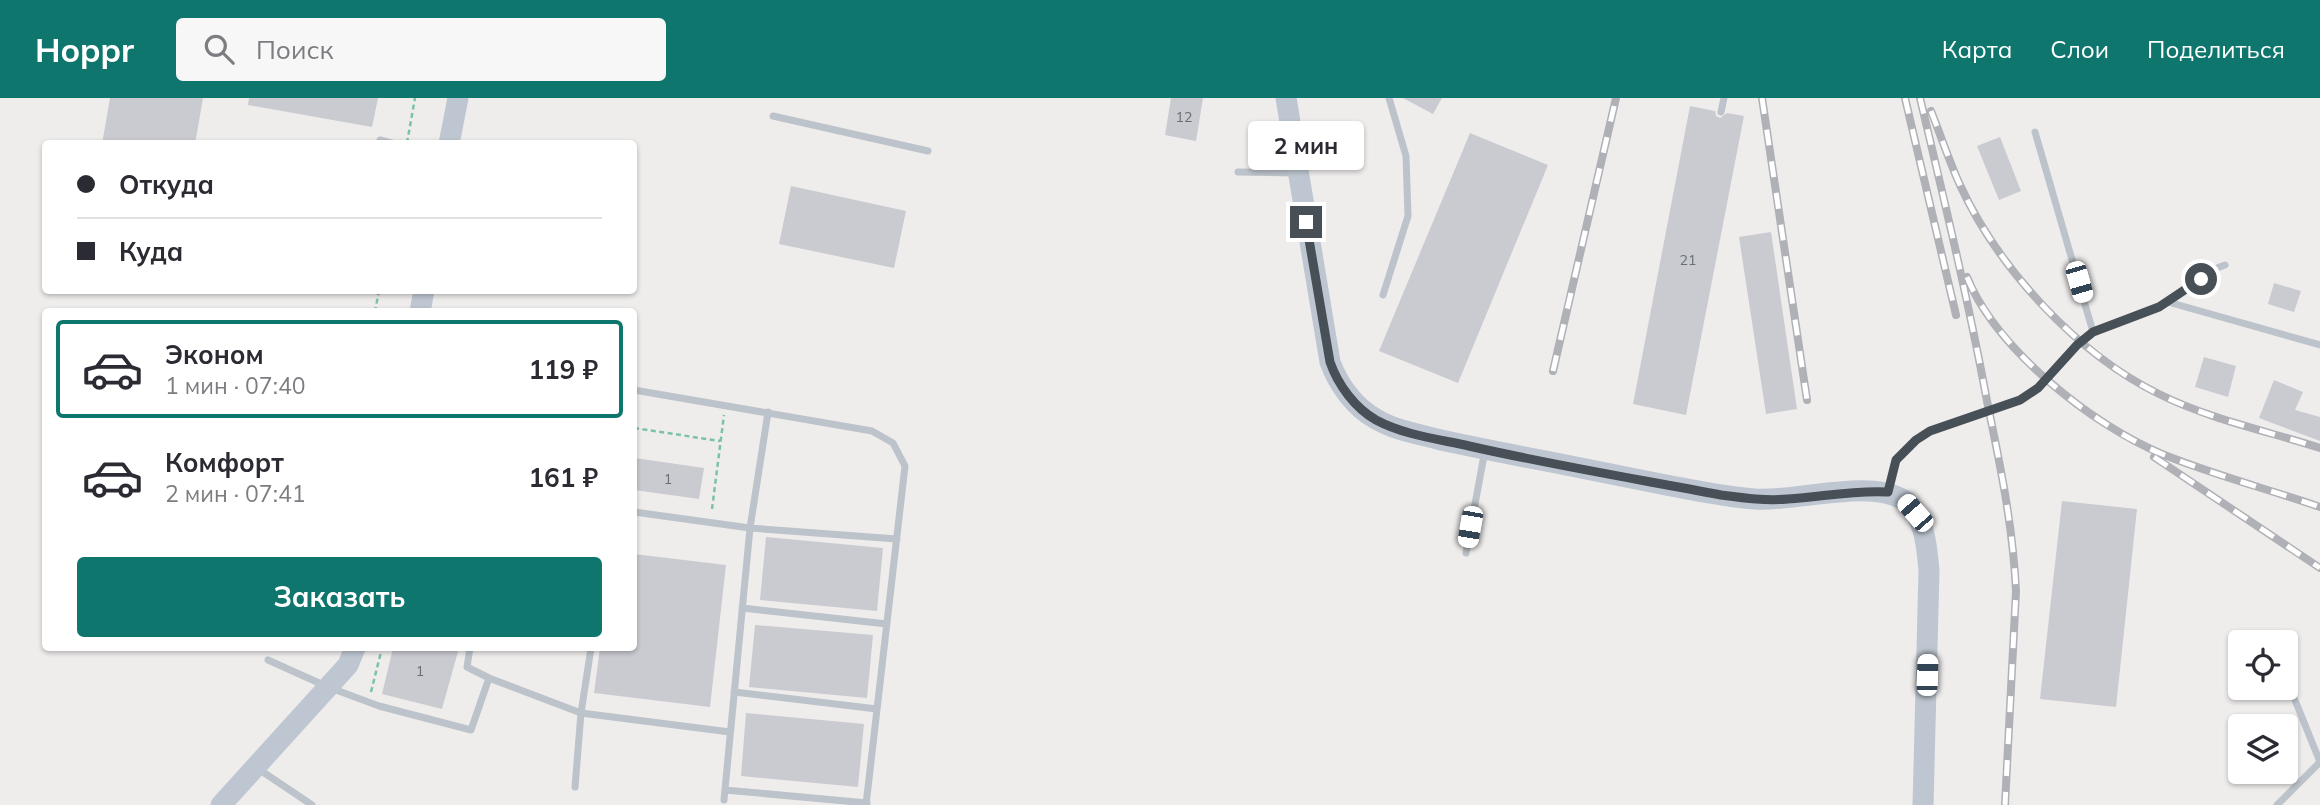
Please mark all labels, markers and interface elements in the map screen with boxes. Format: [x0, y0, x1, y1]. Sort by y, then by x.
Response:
search box [176, 18, 666, 81]
text: Hoppr [35, 29, 134, 70]
icon: search [200, 30, 238, 68]
text: Поиск [256, 33, 334, 66]
text: Карта [1942, 34, 2012, 64]
text: Слои [2050, 34, 2109, 64]
text: Поделиться [2147, 34, 2285, 64]
house number: 12 [1176, 108, 1192, 126]
callout: 2 мин [1248, 121, 1364, 170]
text: 2 мин [1274, 131, 1338, 160]
text: Откуда [119, 168, 214, 201]
route end [1290, 206, 1322, 238]
text: Куда [119, 235, 183, 268]
house number: 21 [1680, 251, 1696, 269]
car [2064, 259, 2095, 305]
route start [2185, 263, 2217, 295]
icon: car [81, 338, 144, 401]
text: Эконом [165, 338, 264, 371]
text: 119 ₽ [528, 353, 598, 386]
text: 1 мин · 07:40 [165, 371, 305, 400]
icon: car [81, 446, 144, 509]
text: Комфорт [165, 446, 284, 479]
text: 161 ₽ [528, 461, 598, 494]
house number: 1 [664, 470, 672, 488]
text: 2 мин · 07:41 [165, 479, 305, 508]
car [1894, 490, 1937, 536]
car [1457, 504, 1484, 550]
button: Заказать [77, 557, 602, 637]
map controls [2228, 630, 2298, 784]
button: locate [2228, 630, 2298, 700]
car [1916, 654, 1939, 696]
house number: 1 [416, 662, 424, 680]
button: layers [2228, 714, 2298, 784]

